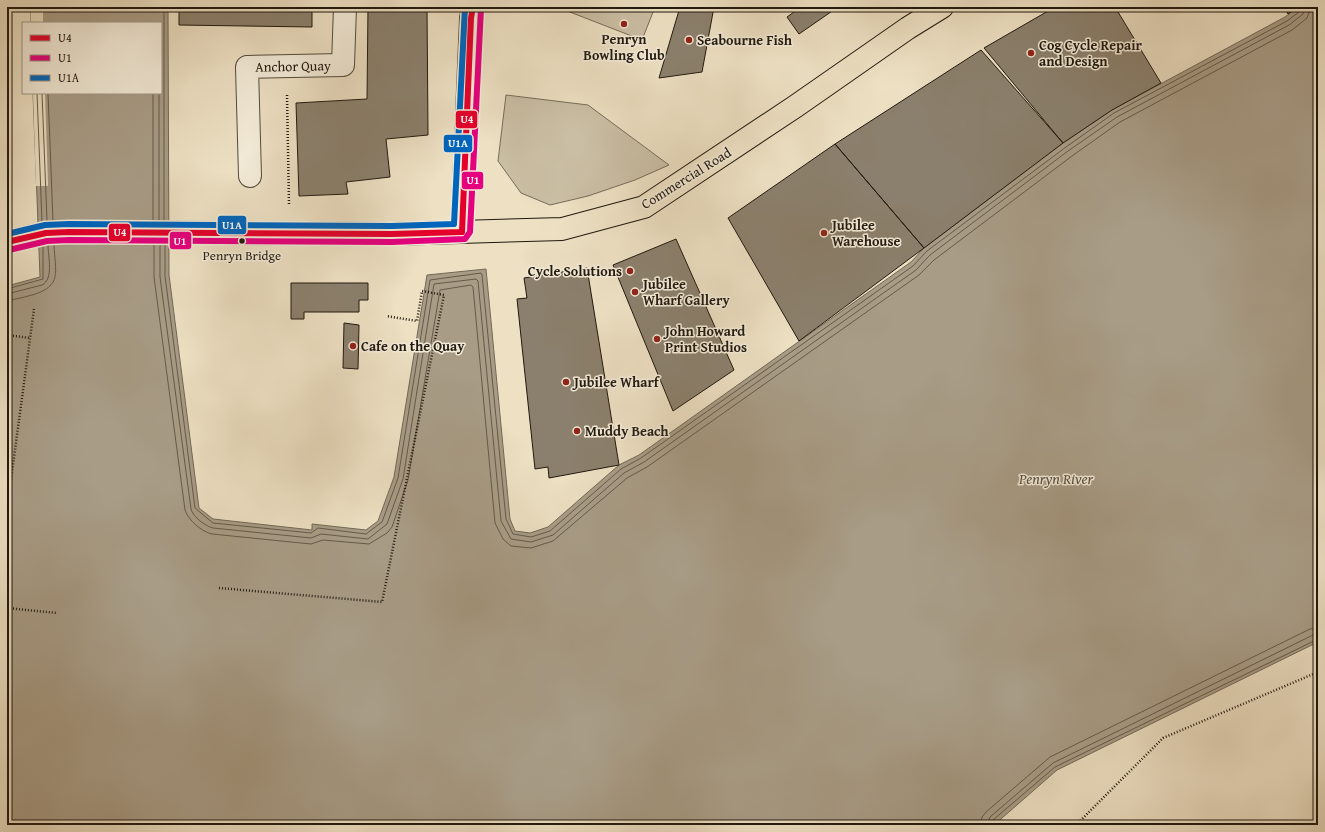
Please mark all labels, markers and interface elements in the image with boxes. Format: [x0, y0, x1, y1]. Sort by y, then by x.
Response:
marker: Penryn Bowling Club [619, 19, 629, 29]
legend [22, 22, 162, 94]
text: U4 [58, 29, 72, 46]
place label: Penryn Bowling Club [583, 29, 665, 65]
place label: Seabourne Fish [697, 30, 793, 50]
marker: Seabourne Fish [684, 35, 694, 45]
place label: Cog Cycle Repair and Design [1039, 35, 1143, 71]
marker: Cog Cycle Repair and Design [1026, 48, 1036, 58]
text: U1 [58, 49, 72, 66]
street label: Anchor Quay [255, 55, 331, 77]
text: U1A [58, 69, 80, 86]
line badge: U4 [455, 110, 478, 129]
text: U4 [460, 111, 474, 127]
line badge: U1A [443, 134, 473, 153]
text: U1A [448, 135, 468, 151]
street label: Commercial Road [637, 142, 735, 214]
line badge: U1 [461, 171, 484, 190]
text: U1 [466, 172, 480, 188]
line badge: U1A [217, 215, 247, 235]
place label: Jubilee Warehouse [830, 215, 900, 251]
text: U1A [222, 217, 242, 233]
line badge: U4 [108, 223, 131, 242]
text: U4 [113, 224, 127, 240]
marker: Jubilee Warehouse [819, 228, 829, 238]
line badge: U1 [169, 231, 192, 250]
text: U1 [173, 233, 187, 249]
marker: Penryn Bridge [237, 236, 247, 246]
place label: Penryn Bridge [203, 246, 281, 265]
place label: Cycle Solutions [528, 261, 622, 281]
marker: Cycle Solutions [625, 266, 635, 276]
place label: Jubilee Wharf Gallery [641, 274, 730, 310]
marker: Jubilee Wharf Gallery [630, 287, 640, 297]
place label: John Howard Print Studios [663, 321, 747, 357]
marker: John Howard Print Studios [652, 334, 662, 344]
place label: Cafe on the Quay [361, 336, 465, 356]
marker: Cafe on the Quay [348, 341, 358, 351]
place label: Jubilee Wharf [572, 372, 661, 392]
marker: Jubilee Wharf [561, 377, 571, 387]
place label: Muddy Beach [585, 421, 669, 441]
marker: Muddy Beach [572, 426, 582, 436]
water label: Penryn River [1018, 468, 1094, 489]

